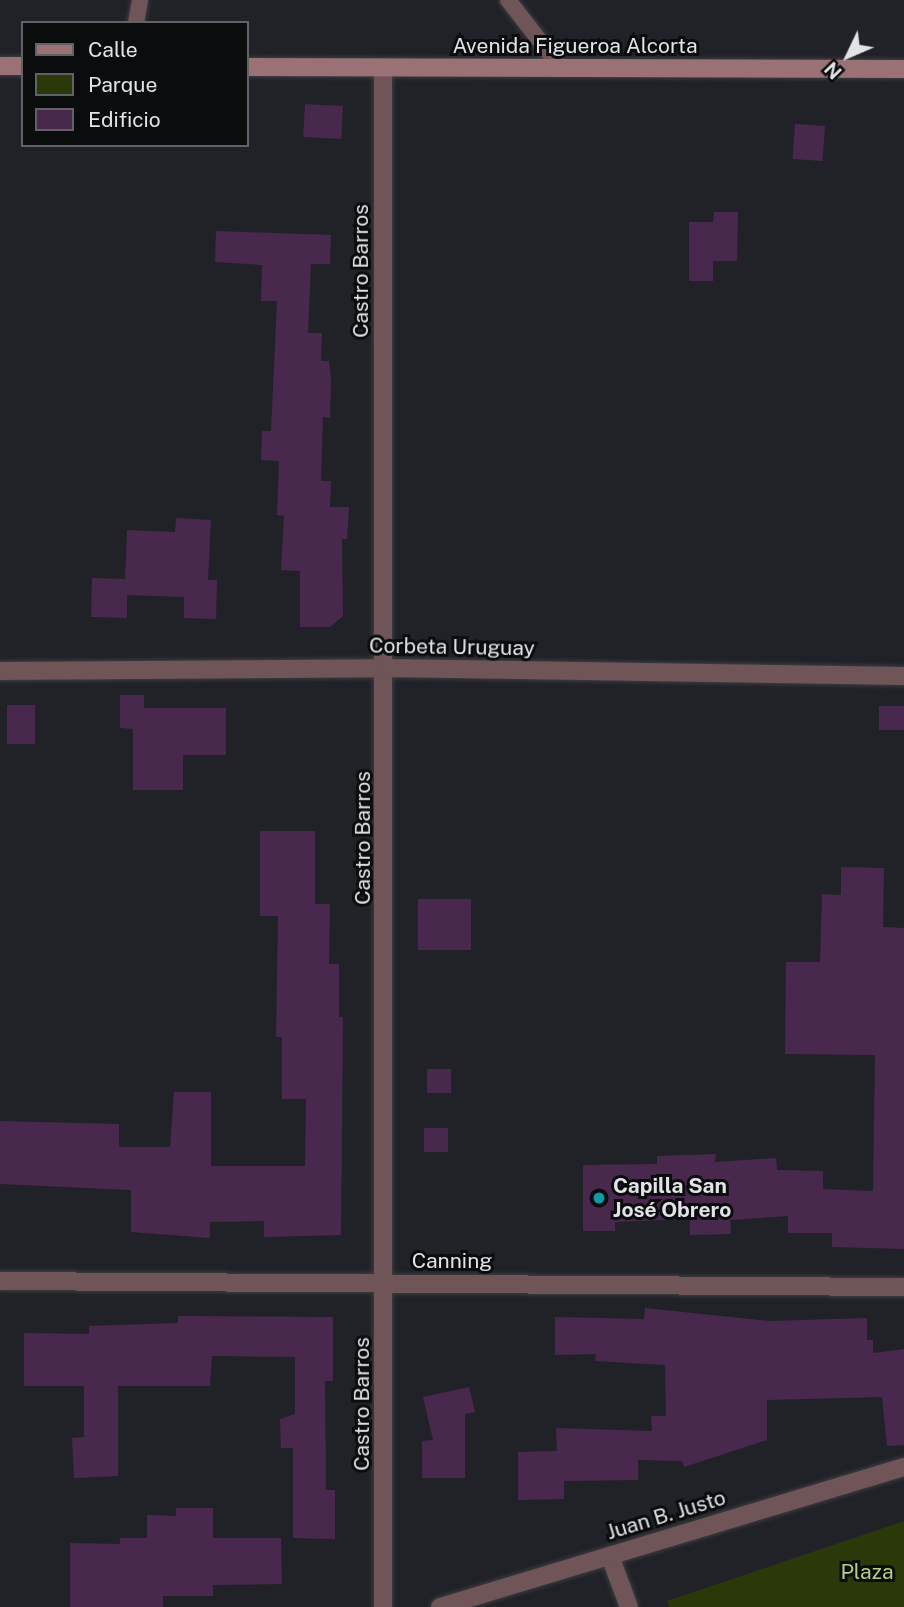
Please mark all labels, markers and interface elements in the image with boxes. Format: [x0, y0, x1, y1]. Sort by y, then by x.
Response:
legend [21, 21, 248, 147]
north arrow [813, 21, 883, 91]
street label: Avenida Figueroa Alcorta [452, 33, 698, 59]
text: Calle [88, 37, 138, 62]
text: N [820, 58, 846, 84]
text: Parque [88, 72, 157, 97]
text: Edificio [88, 107, 161, 132]
street label: Castro Barros [348, 204, 374, 338]
street label: Corbeta Uruguay [369, 633, 535, 661]
street label: Castro Barros [350, 771, 376, 905]
place label: Capilla San José Obrero [613, 1173, 731, 1223]
marker: Capilla San José Obrero [591, 1190, 607, 1206]
street label: Canning [412, 1248, 492, 1274]
street label: Castro Barros [349, 1337, 375, 1471]
street label: Juan B. Justo [603, 1485, 729, 1545]
park label: Plaza [840, 1559, 894, 1585]

